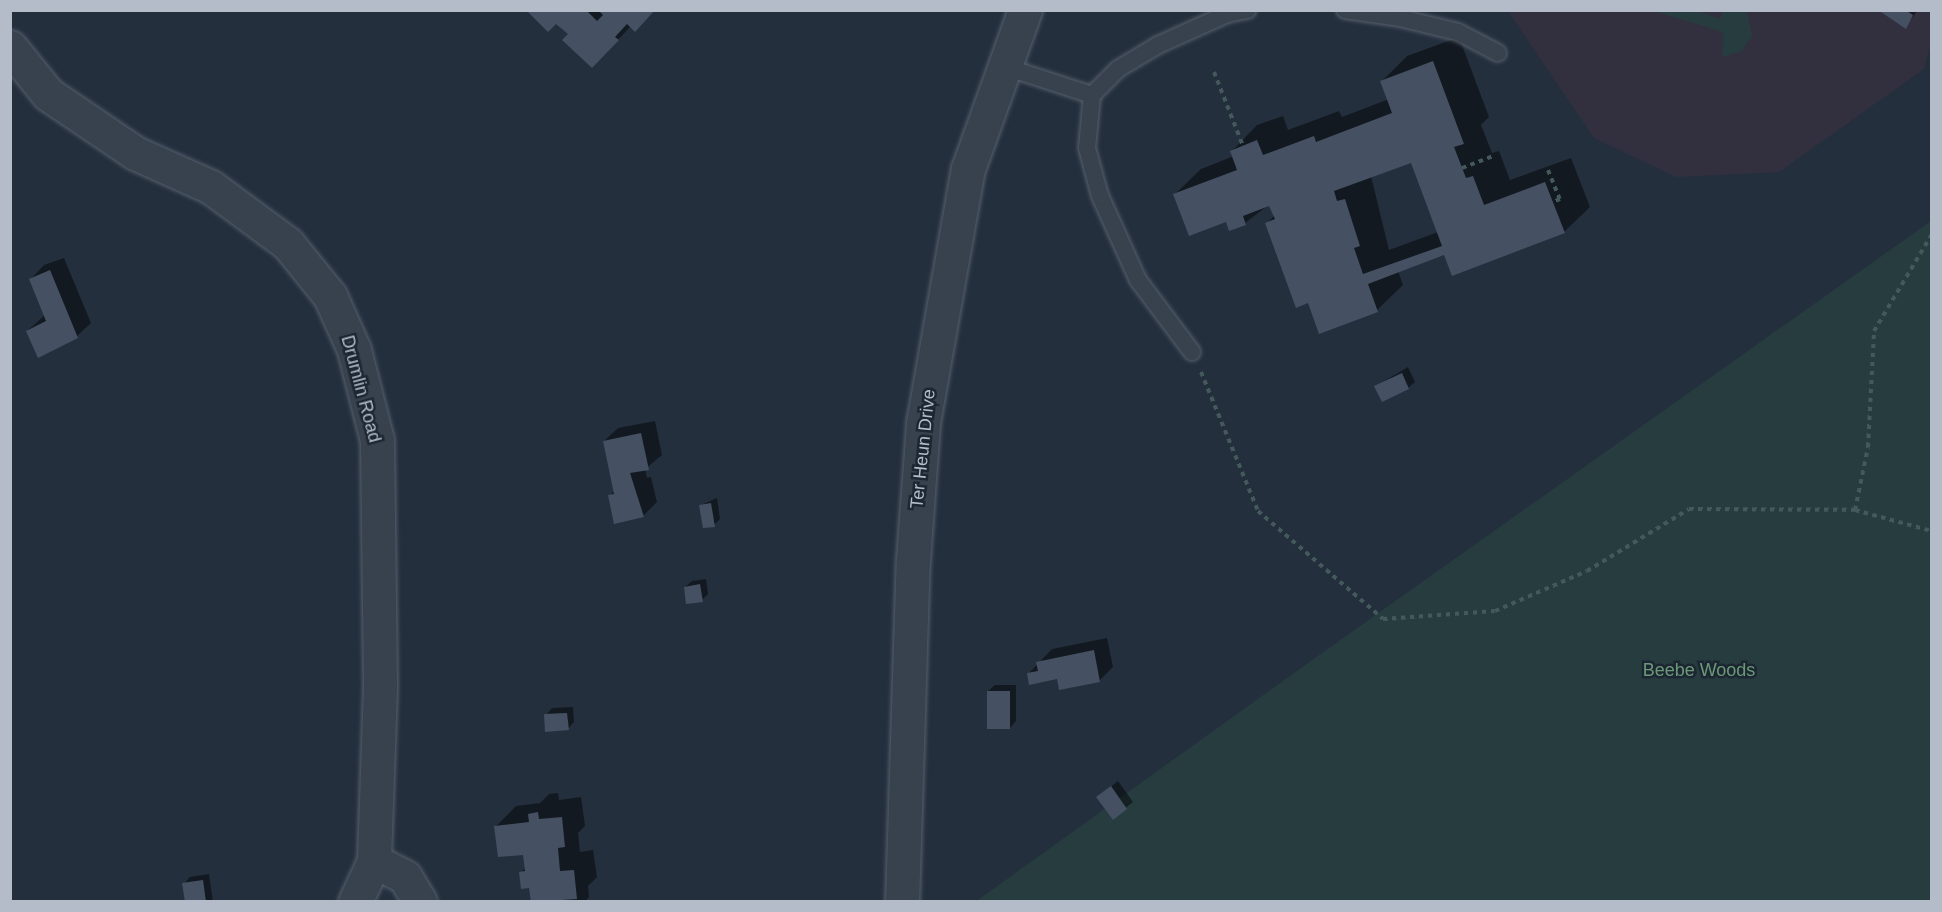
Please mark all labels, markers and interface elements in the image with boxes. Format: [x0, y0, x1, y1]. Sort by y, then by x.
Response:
street label: Drumlin Road [336, 333, 386, 445]
street label: Ter Heun Drive [906, 388, 940, 510]
park label: Beebe Woods [1643, 659, 1755, 681]

